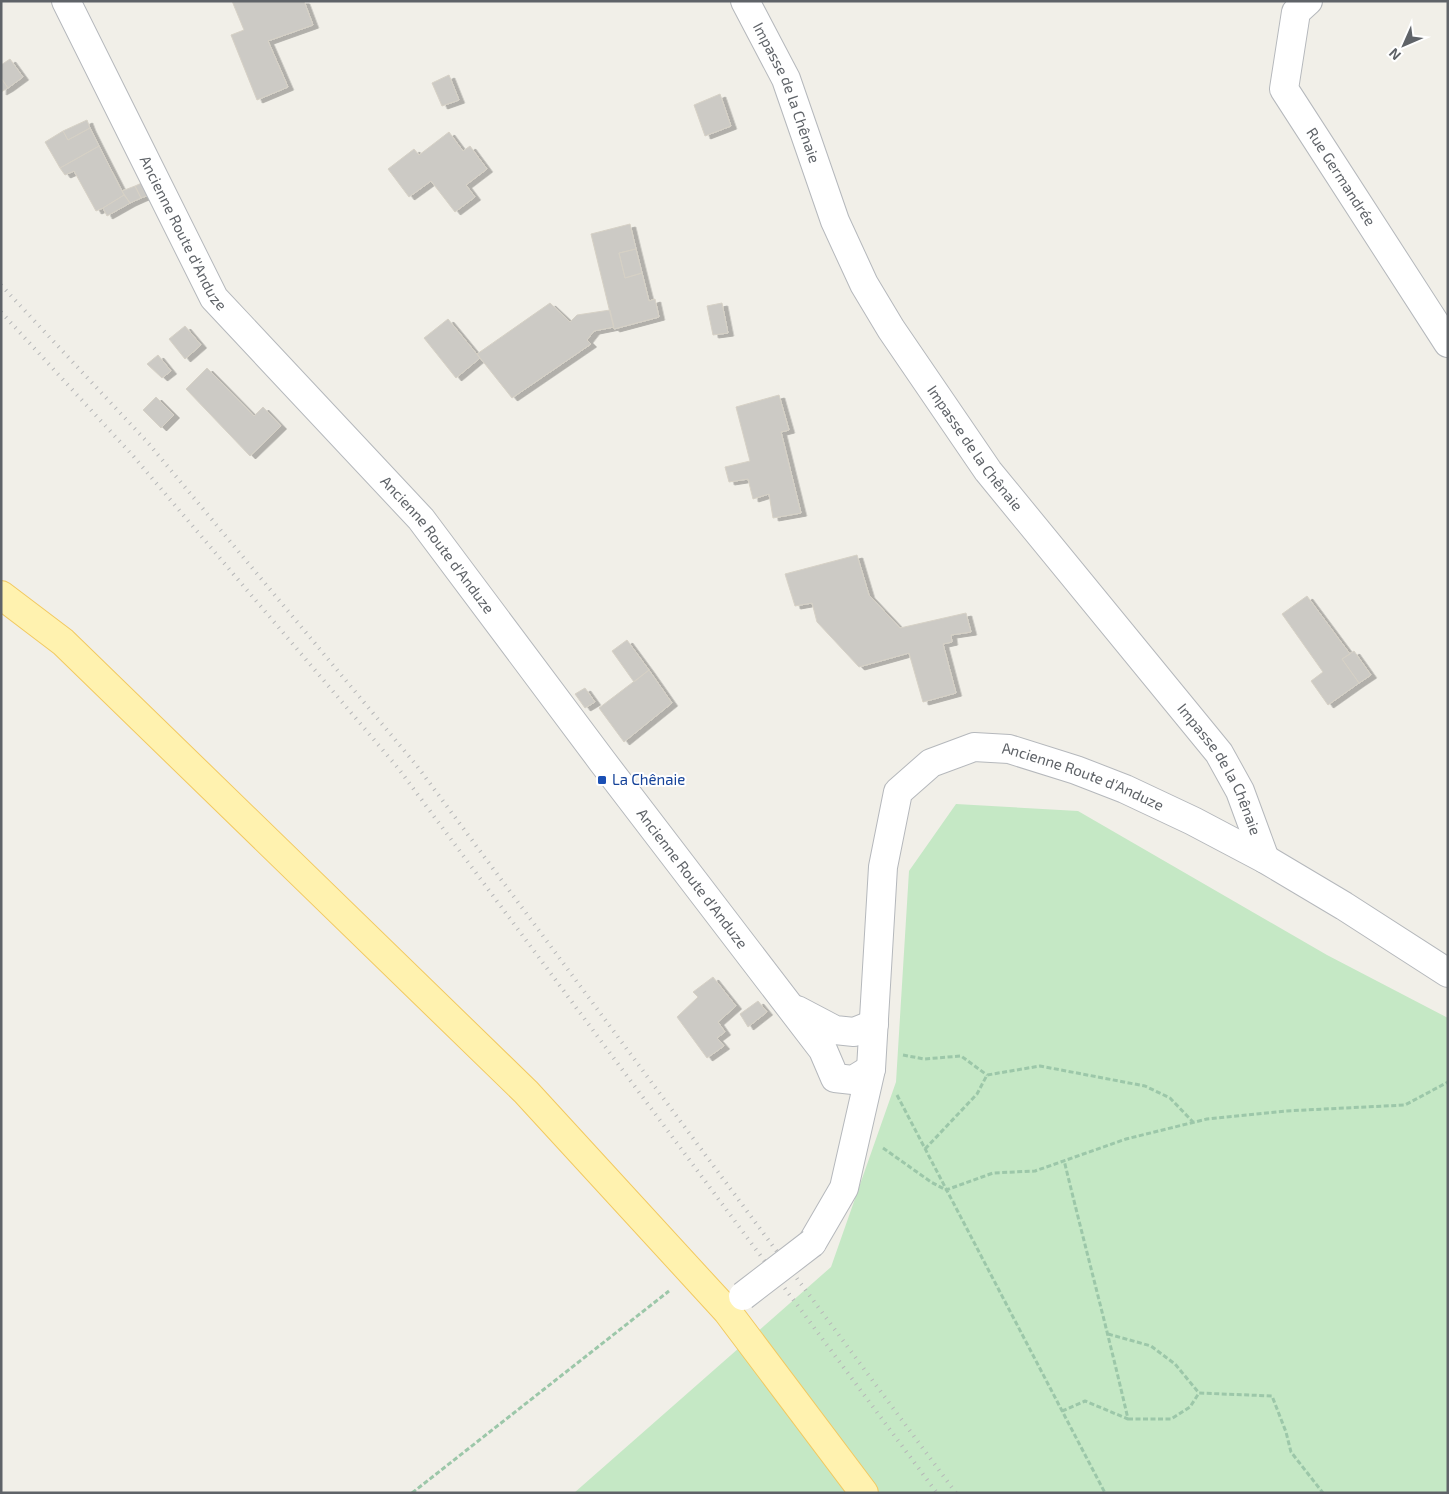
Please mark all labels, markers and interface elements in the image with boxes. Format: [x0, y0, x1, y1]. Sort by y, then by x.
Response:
street label: Impasse de la Chênaie [750, 19, 824, 165]
north arrow [1379, 20, 1429, 70]
text: N [1385, 45, 1404, 64]
street label: Rue Germandrée [1303, 124, 1380, 229]
street label: Ancienne Route d'Anduze [137, 152, 231, 314]
street label: Impasse de la Chênaie [924, 381, 1027, 514]
street label: Ancienne Route d'Anduze [377, 472, 499, 617]
street label: Impasse de la Chênaie [1174, 699, 1265, 837]
street label: Ancienne Route d'Anduze [1001, 739, 1167, 814]
place label: La Chênaie [612, 770, 685, 788]
marker: La Chênaie [596, 774, 608, 786]
street label: Ancienne Route d'Anduze [634, 804, 752, 952]

